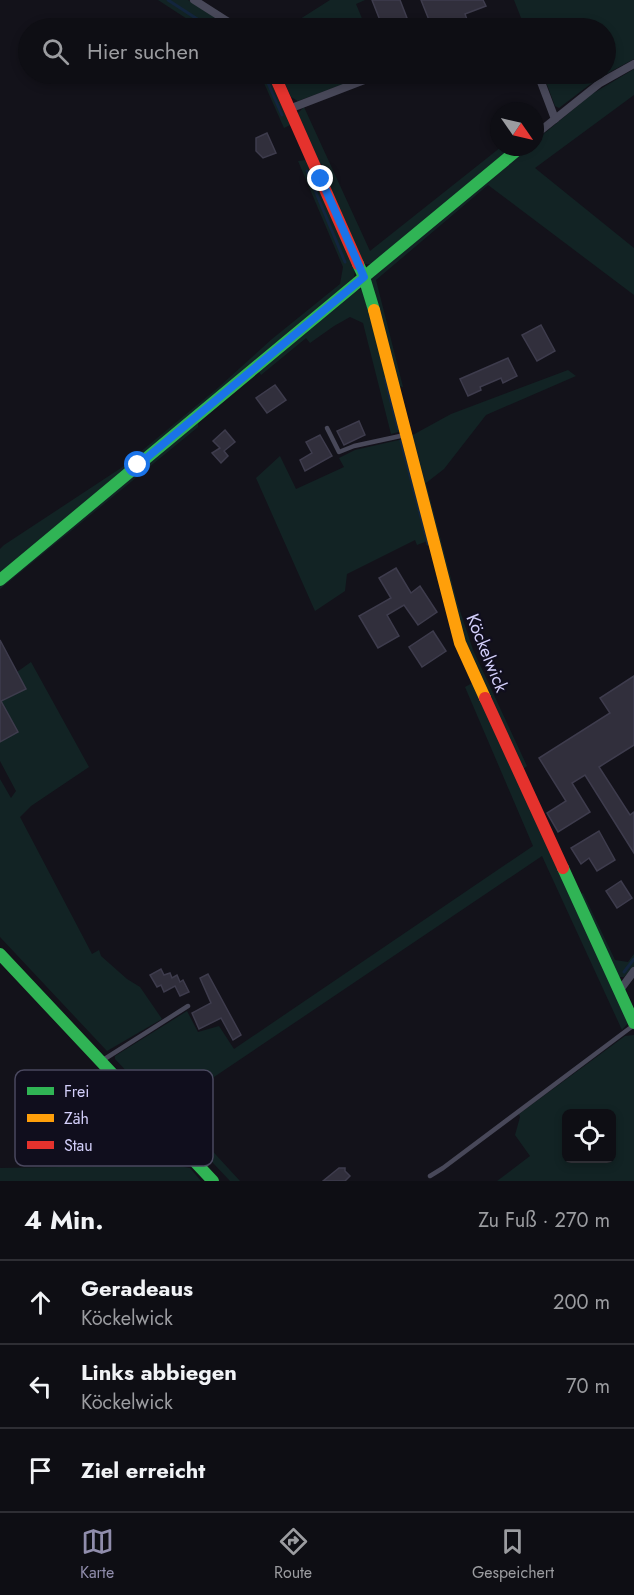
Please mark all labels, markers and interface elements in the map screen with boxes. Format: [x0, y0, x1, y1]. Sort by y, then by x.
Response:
search box [18, 18, 616, 84]
icon: search [39, 35, 72, 68]
text: Hier suchen [87, 35, 199, 67]
north arrow [490, 102, 544, 156]
route end [307, 165, 333, 191]
route start [124, 451, 150, 477]
street label: Köckelwick [459, 610, 515, 696]
legend [15, 1070, 213, 1166]
text: Frei [64, 1080, 89, 1103]
text: Zäh [64, 1107, 89, 1130]
map controls [562, 1109, 616, 1163]
button: locate [562, 1109, 616, 1163]
text: Stau [64, 1134, 93, 1157]
text: 4 Min. [24, 1201, 104, 1239]
text: Zu Fuß · 270 m [478, 1206, 610, 1235]
text: Geradeaus [81, 1272, 193, 1304]
icon: ahead [24, 1286, 57, 1319]
text: 200 m [553, 1288, 610, 1317]
text: Köckelwick [81, 1304, 173, 1333]
text: Links abbiegen [81, 1356, 237, 1388]
icon: left [24, 1370, 57, 1403]
text: 70 m [566, 1372, 610, 1401]
text: Köckelwick [81, 1388, 173, 1417]
icon: arrive [24, 1454, 57, 1487]
text: Ziel erreicht [81, 1454, 205, 1486]
tab: Karte [80, 1525, 114, 1584]
tab: Route [274, 1525, 312, 1584]
tab: Gespeichert [472, 1525, 554, 1584]

